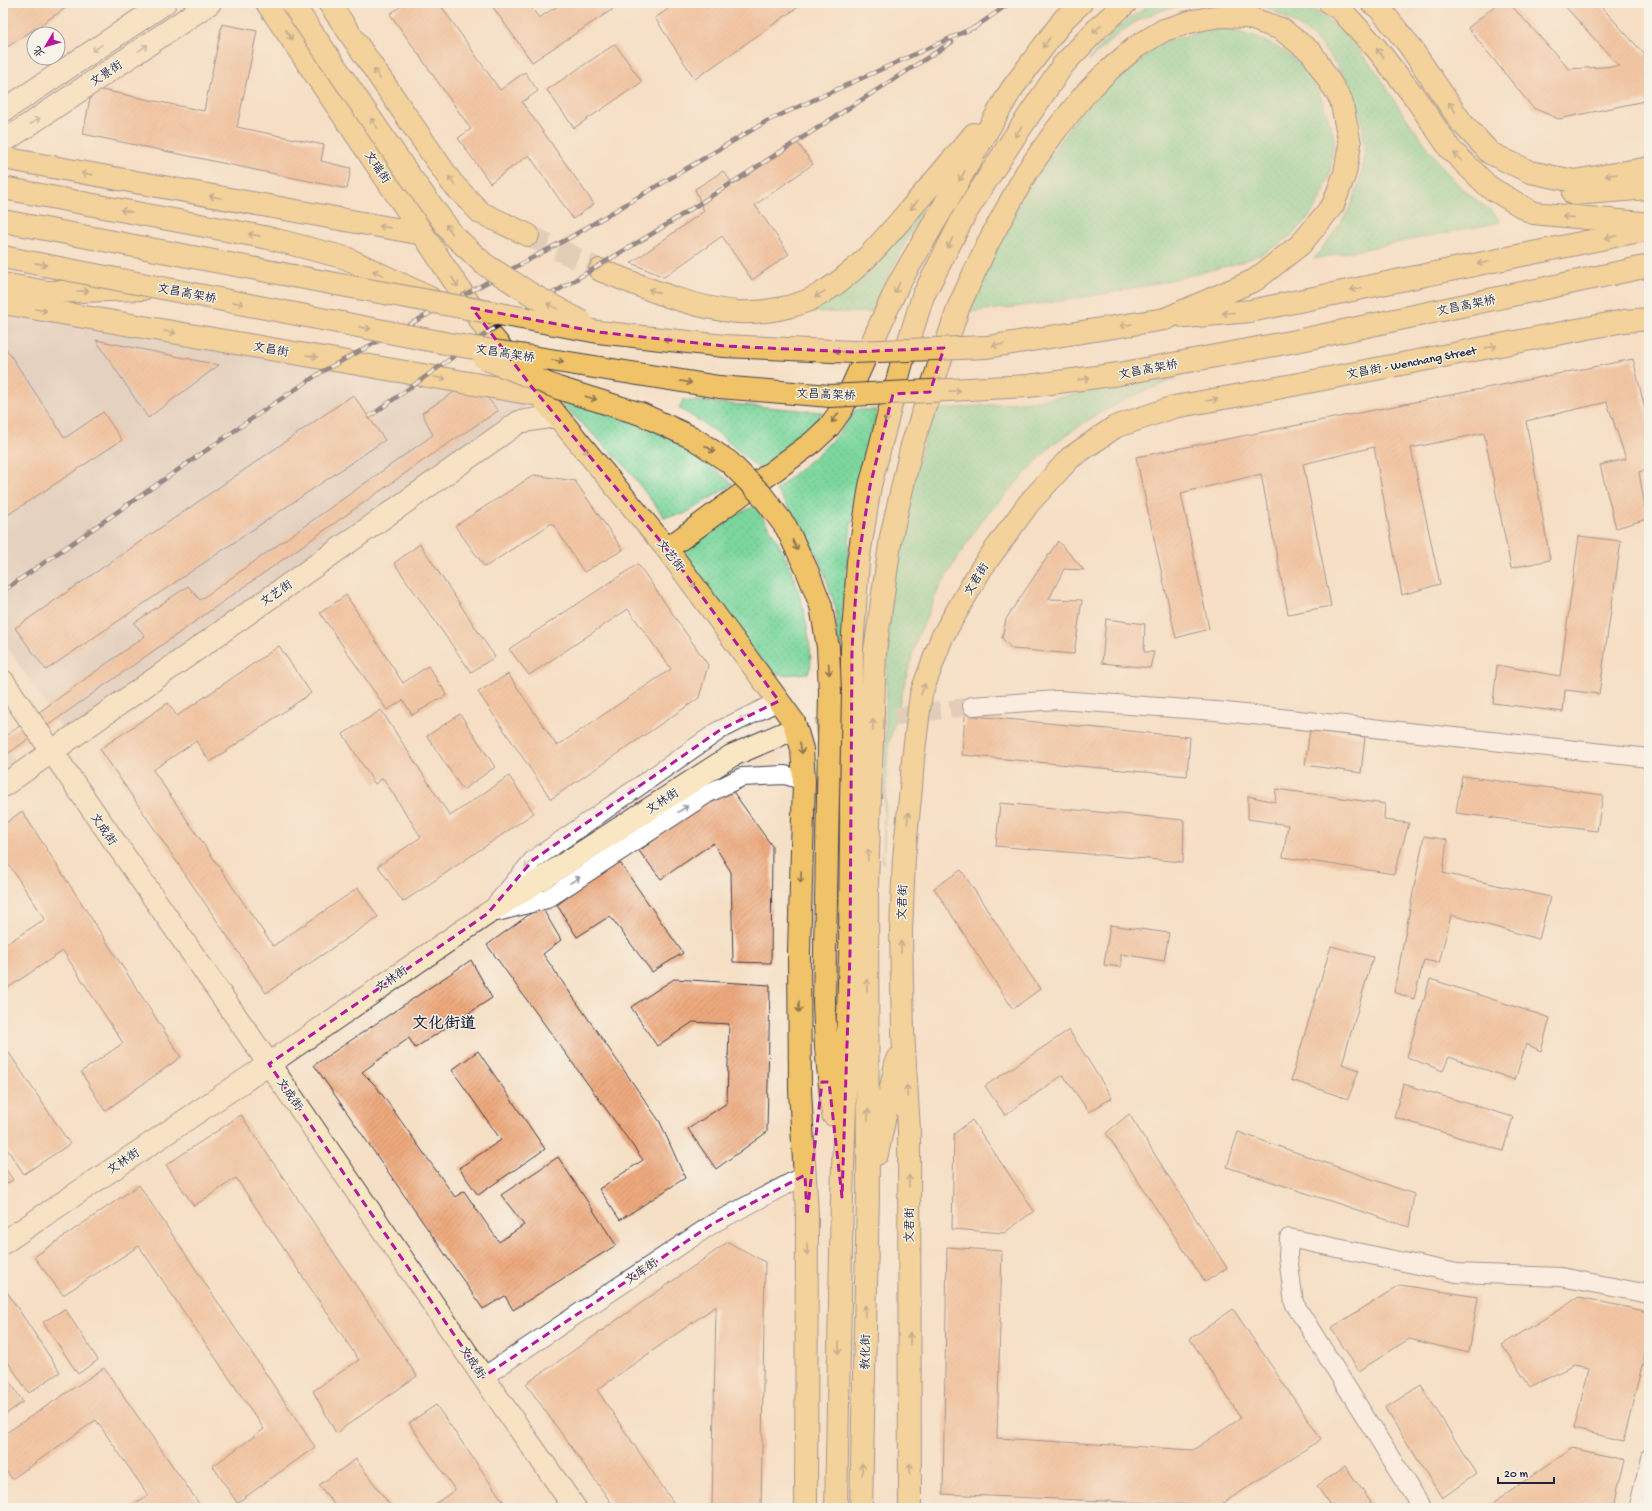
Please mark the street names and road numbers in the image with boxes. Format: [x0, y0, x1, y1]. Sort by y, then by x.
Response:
street label: 文景街 [88, 58, 126, 91]
street label: 文瑞街 [360, 149, 393, 187]
street label: 文昌高架桥 [156, 281, 219, 308]
street label: 文昌高架桥 [1435, 293, 1498, 320]
street label: 文昌街 [252, 340, 290, 361]
street label: 文昌高架桥 [474, 342, 537, 367]
street label: 文昌街 - Wenchang Street [1345, 343, 1479, 383]
street label: 文昌高架桥 [1117, 357, 1180, 384]
street label: 文昌高架桥 [796, 387, 857, 404]
street label: 文艺街 [653, 537, 687, 575]
street label: 文君街 [962, 560, 993, 599]
street label: 文艺街 [258, 578, 296, 611]
street label: 文林街 [644, 786, 682, 818]
street label: 文成街 [86, 811, 119, 849]
street label: 文君街 [895, 884, 912, 920]
street label: 文林街 [373, 964, 411, 997]
street label: 文成街 [272, 1076, 305, 1114]
street label: 文林街 [105, 1146, 143, 1179]
street label: 文君街 [903, 1207, 918, 1243]
street label: 文库街 [623, 1256, 661, 1289]
street label: 教化街 [859, 1334, 874, 1370]
street label: 文成街 [455, 1344, 488, 1382]

